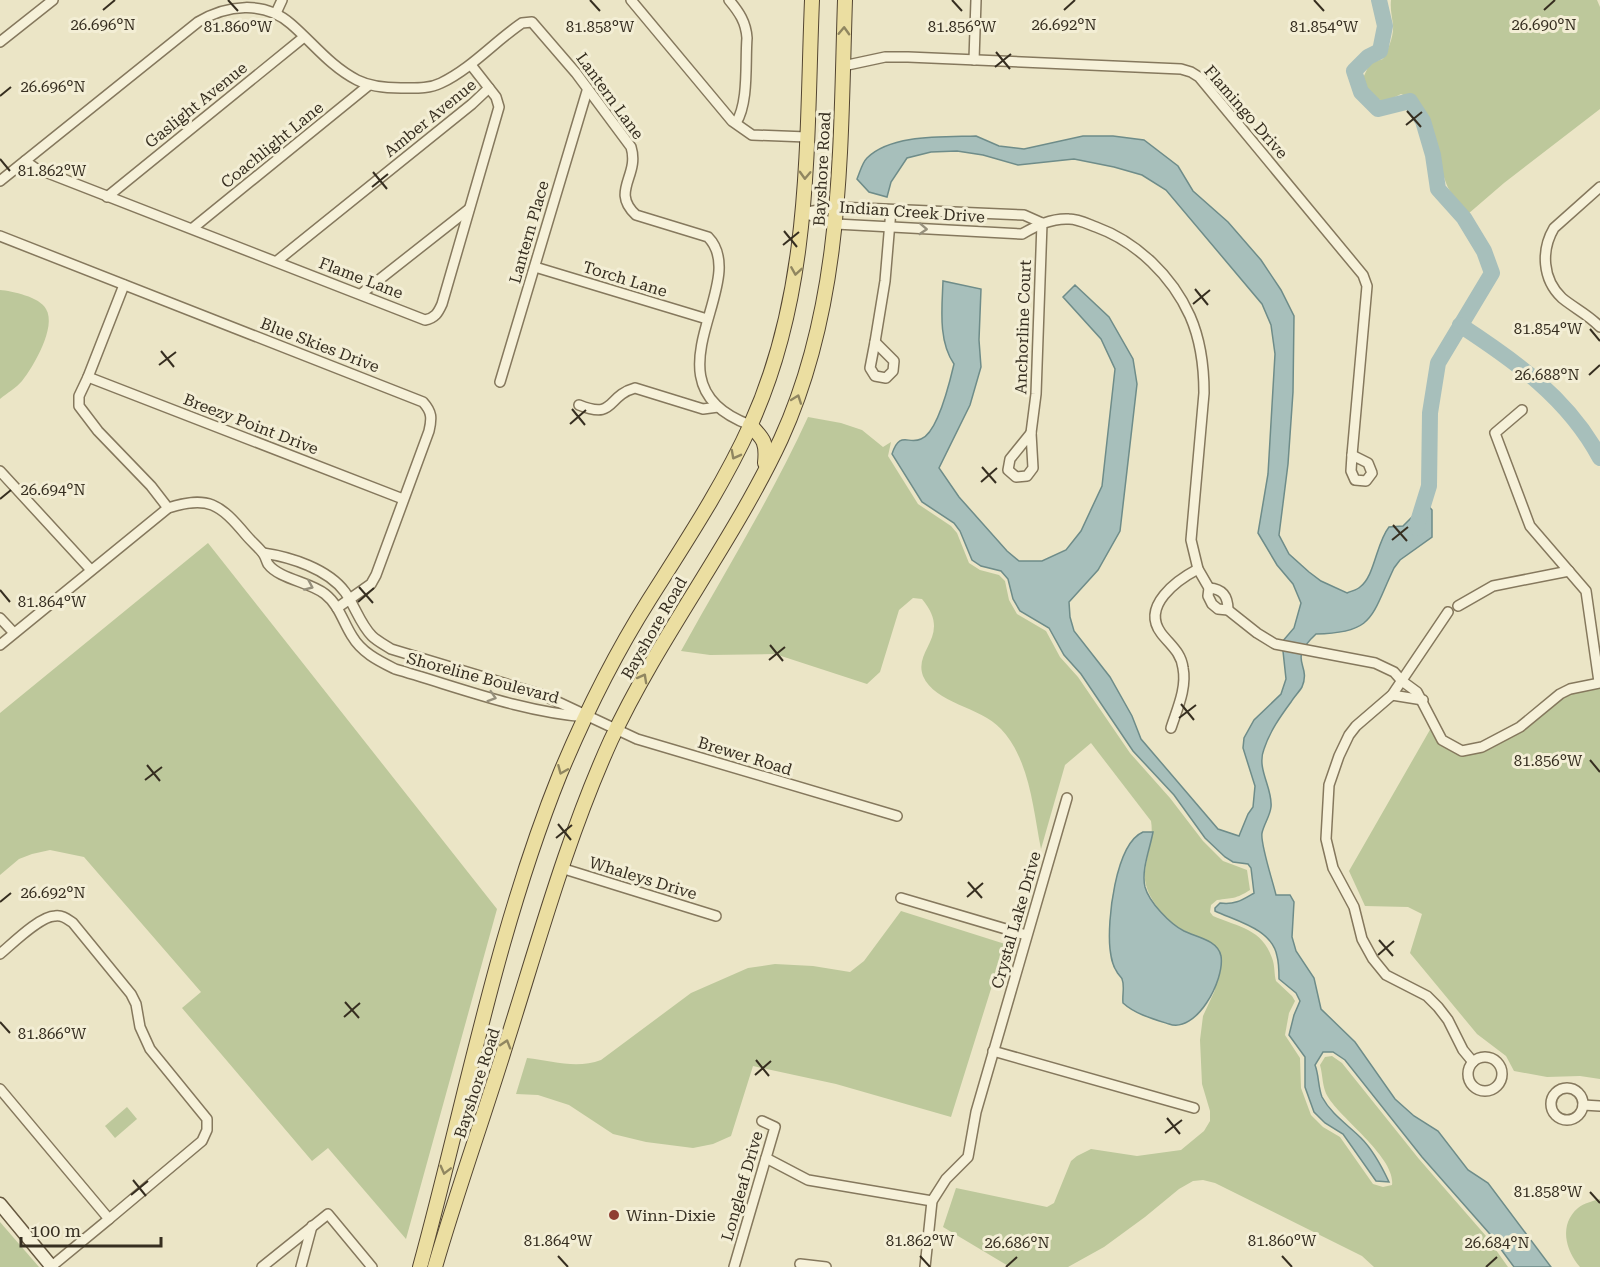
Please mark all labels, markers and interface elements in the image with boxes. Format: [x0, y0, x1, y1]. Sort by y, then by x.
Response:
text: 26.696°N [70, 16, 136, 34]
text: 26.692°N [1031, 16, 1097, 34]
text: 26.690°N [1511, 16, 1577, 34]
text: 81.860°W [204, 18, 273, 36]
text: 81.858°W [566, 18, 635, 36]
text: 81.856°W [928, 18, 997, 36]
text: 81.854°W [1290, 18, 1359, 36]
one-way arrow [837, 27, 850, 36]
street label: Lantern Lane [572, 49, 648, 143]
street label: Gaslight Avenue [141, 58, 251, 152]
street label: Flamingo Drive [1200, 61, 1292, 163]
street label: Amber Avenue [380, 75, 480, 161]
text: 26.696°N [20, 78, 86, 96]
street label: Coachlight Lane [217, 98, 327, 192]
street label: Bayshore Road [810, 111, 834, 227]
text: 81.862°W [18, 162, 87, 180]
one-way arrow [799, 170, 812, 179]
street label: Lantern Place [505, 178, 553, 286]
street label: Indian Creek Drive [838, 197, 986, 227]
one-way arrow [919, 223, 928, 236]
street label: Flame Lane [316, 253, 406, 303]
street label: Torch Lane [581, 257, 670, 301]
street label: Anchorline Court [1011, 259, 1035, 395]
one-way arrow [791, 266, 803, 276]
street label: Blue Skies Drive [258, 314, 382, 377]
text: 81.854°W [1514, 320, 1583, 338]
text: 26.688°N [1514, 366, 1580, 384]
street label: Breezy Point Drive [181, 390, 321, 459]
one-way arrow [790, 394, 802, 405]
one-way arrow [731, 449, 742, 459]
text: 26.694°N [20, 481, 86, 499]
street label: Bayshore Road [617, 574, 691, 682]
one-way arrow [303, 578, 314, 590]
text: 81.864°W [18, 593, 87, 611]
street label: Shoreline Boulevard [405, 649, 561, 707]
one-way arrow [636, 674, 647, 685]
one-way arrow [486, 690, 497, 702]
street label: Brewer Road [696, 733, 794, 779]
text: 81.856°W [1514, 752, 1583, 770]
one-way arrow [558, 764, 570, 775]
street label: Crystal Lake Drive [987, 849, 1045, 991]
street label: Whaleys Drive [587, 853, 699, 903]
text: 26.692°N [20, 884, 86, 902]
text: 81.866°W [18, 1025, 87, 1043]
street label: Bayshore Road [450, 1026, 504, 1140]
one-way arrow [499, 1039, 511, 1050]
street label: Longleaf Drive [717, 1129, 767, 1243]
one-way arrow [440, 1164, 452, 1175]
text: 81.858°W [1514, 1183, 1583, 1201]
place label: Winn-Dixie [626, 1206, 716, 1225]
marker: Winn-Dixie [607, 1208, 621, 1222]
scale bar [21, 1210, 160, 1248]
text: 100 m [30, 1220, 81, 1241]
text: 81.864°W [524, 1232, 593, 1250]
text: 81.862°W [886, 1232, 955, 1250]
text: 81.860°W [1248, 1232, 1317, 1250]
text: 26.686°N [984, 1234, 1050, 1252]
text: 26.684°N [1464, 1234, 1530, 1252]

